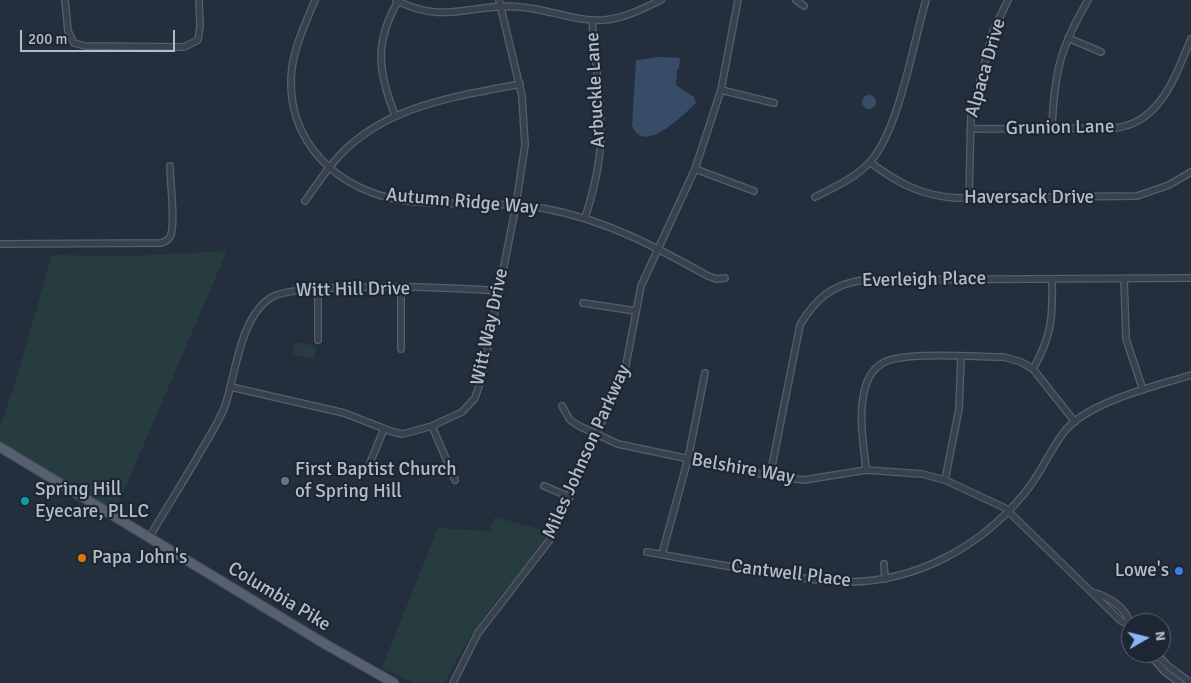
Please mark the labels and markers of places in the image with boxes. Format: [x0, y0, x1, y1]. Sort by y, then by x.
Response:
place label: First Baptist Church of Spring Hill [295, 459, 457, 503]
marker: First Baptist Church of Spring Hill [279, 475, 291, 487]
place label: Spring Hill Eyecare, PLLC [35, 479, 149, 523]
marker: Spring Hill Eyecare, PLLC [19, 495, 31, 507]
place label: Papa John's [92, 547, 187, 569]
marker: Papa John's [76, 552, 88, 564]
place label: Lowe's [1115, 560, 1169, 582]
marker: Lowe's [1173, 565, 1185, 577]

